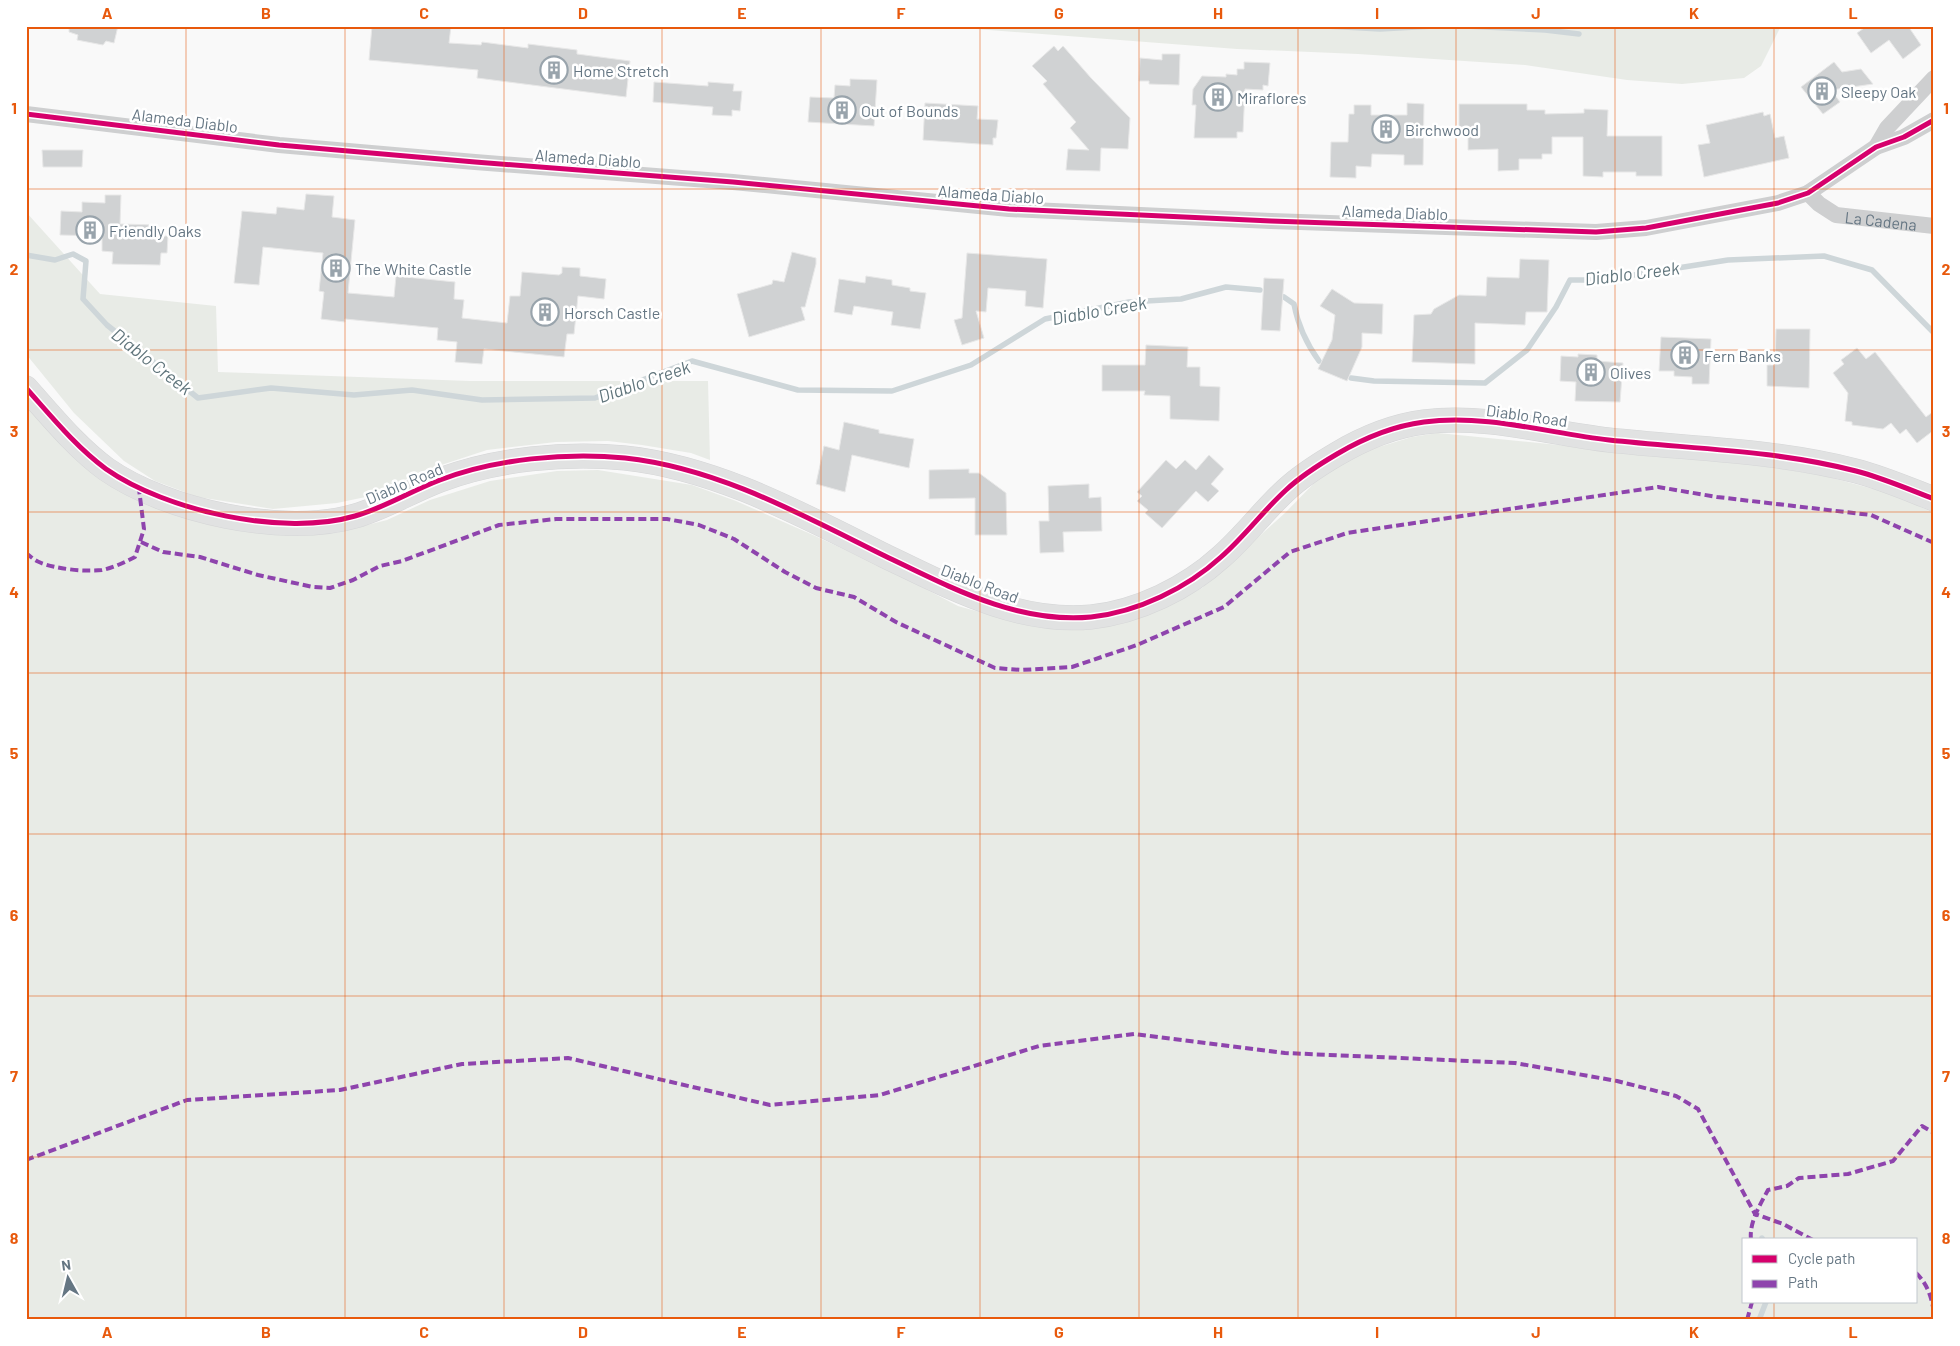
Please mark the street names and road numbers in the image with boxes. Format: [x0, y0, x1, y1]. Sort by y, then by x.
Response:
street label: Alameda Diablo [131, 104, 239, 136]
street label: Alameda Diablo [534, 145, 642, 171]
street label: Alameda Diablo [937, 181, 1045, 207]
street label: Alameda Diablo [1341, 201, 1449, 223]
street label: La Cadena [1844, 207, 1918, 234]
street label: Diablo Road [1485, 400, 1569, 430]
street label: Diablo Road [363, 458, 445, 508]
street label: Diablo Road [938, 559, 1022, 607]

